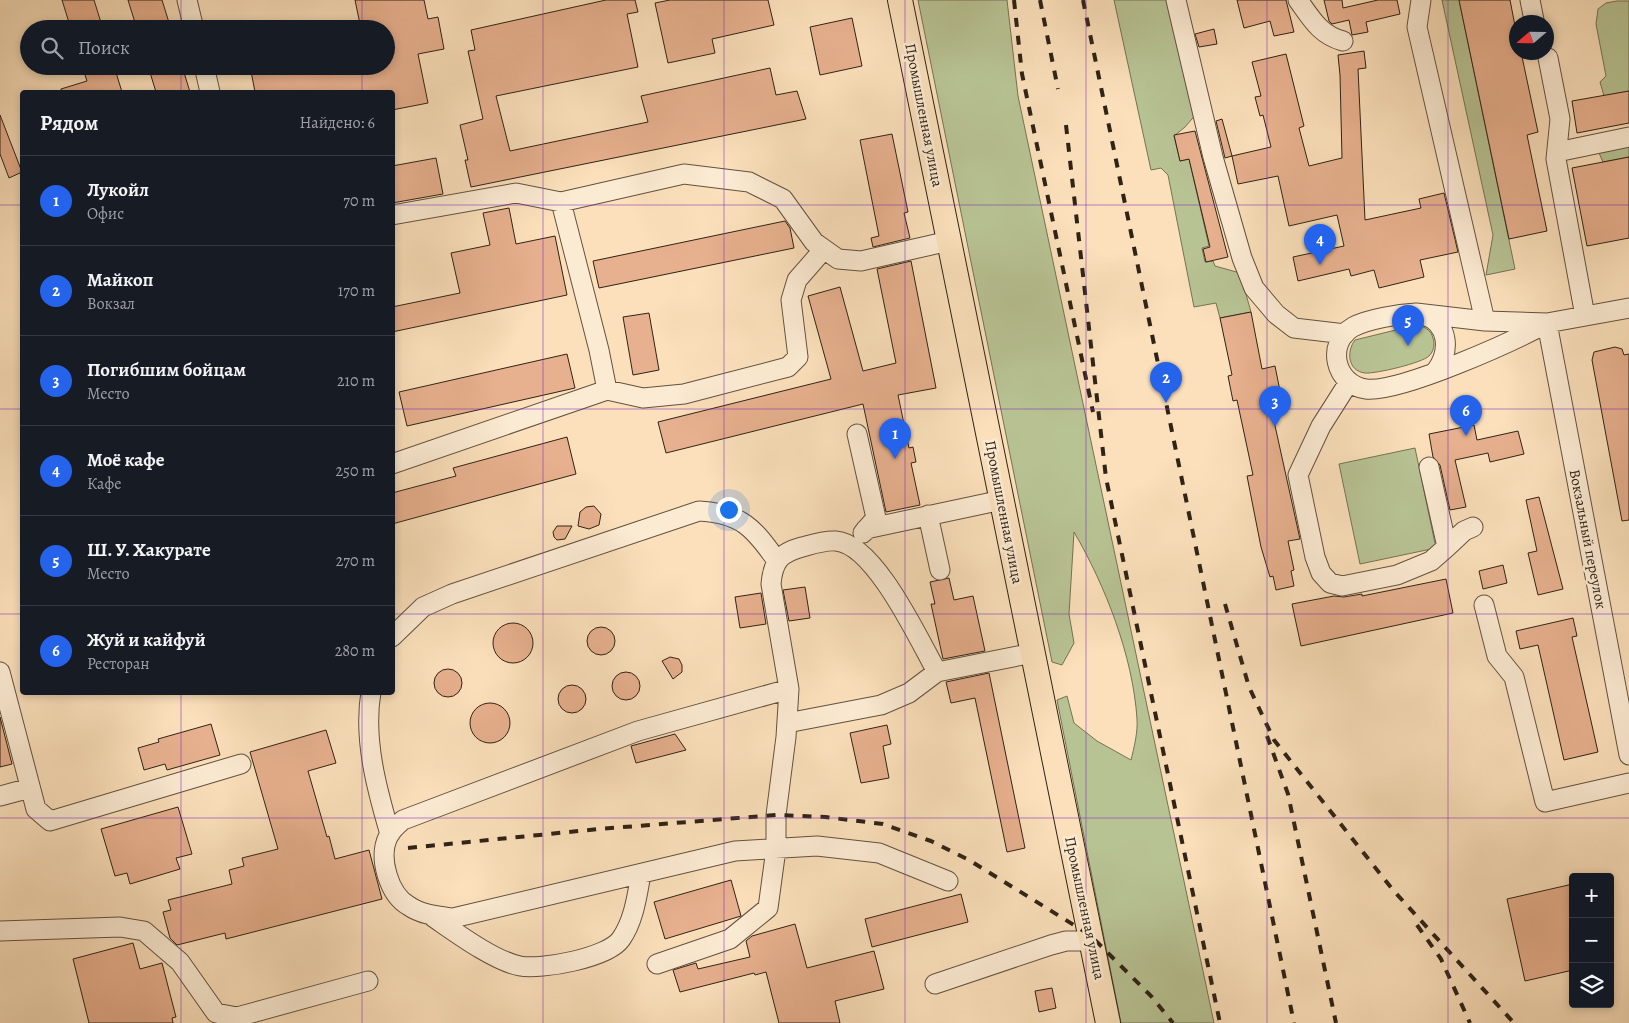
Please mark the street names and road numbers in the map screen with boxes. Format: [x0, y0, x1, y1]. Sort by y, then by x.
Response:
street label: Промышленная улица [900, 42, 948, 188]
street label: Промышленная улица [980, 439, 1028, 585]
street label: Вокзальный переулок [1565, 468, 1611, 611]
street label: Промышленная улица [1060, 835, 1110, 981]

